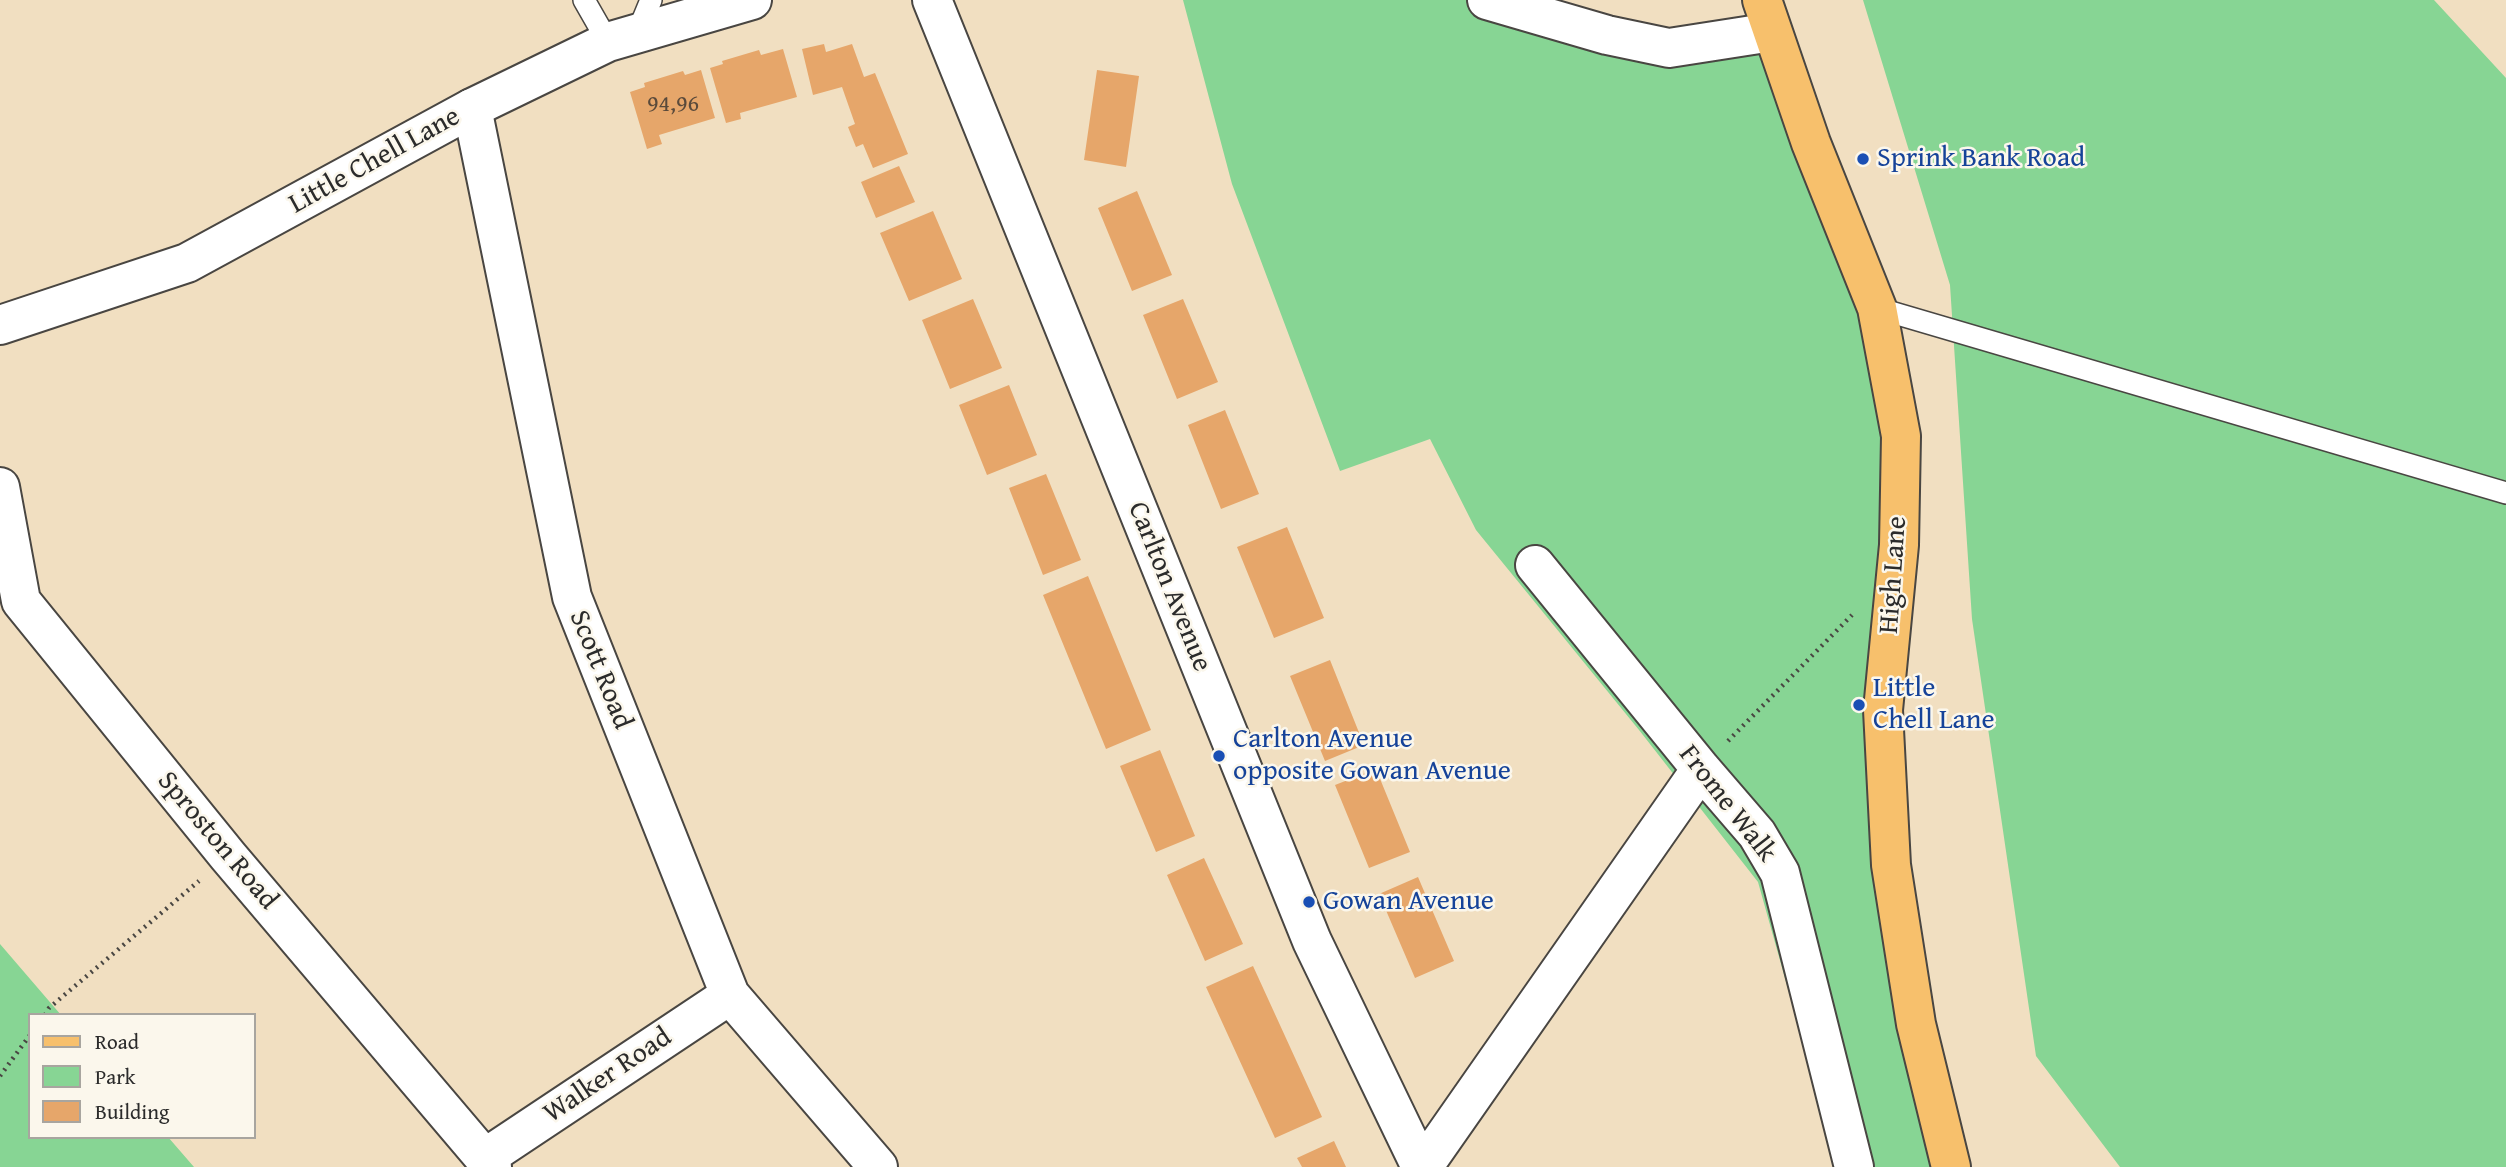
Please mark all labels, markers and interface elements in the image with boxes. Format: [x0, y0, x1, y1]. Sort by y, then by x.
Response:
house number: 94,96 [647, 91, 699, 119]
street label: Little Chell Lane [284, 100, 466, 222]
place label: Sprink Bank Road [1877, 142, 2085, 176]
marker: Sprink Bank Road [1855, 151, 1871, 167]
street label: Carlton Avenue [1120, 497, 1218, 677]
street label: High Lane [1873, 515, 1915, 635]
street label: Scott Road [561, 606, 639, 734]
place label: Little Chell Lane [1873, 672, 1995, 738]
marker: Little Chell Lane [1851, 697, 1867, 713]
place label: Carlton Avenue opposite Gowan Avenue [1233, 723, 1511, 789]
street label: Frome Walk [1671, 739, 1783, 869]
marker: Carlton Avenue opposite Gowan Avenue [1211, 748, 1227, 764]
street label: Sproston Road [150, 765, 284, 917]
place label: Gowan Avenue [1323, 885, 1494, 919]
marker: Gowan Avenue [1301, 894, 1317, 910]
legend [28, 1013, 256, 1139]
street label: Walker Road [538, 1021, 678, 1131]
text: Road [95, 1026, 139, 1057]
text: Park [95, 1061, 136, 1092]
text: Building [95, 1096, 169, 1127]

